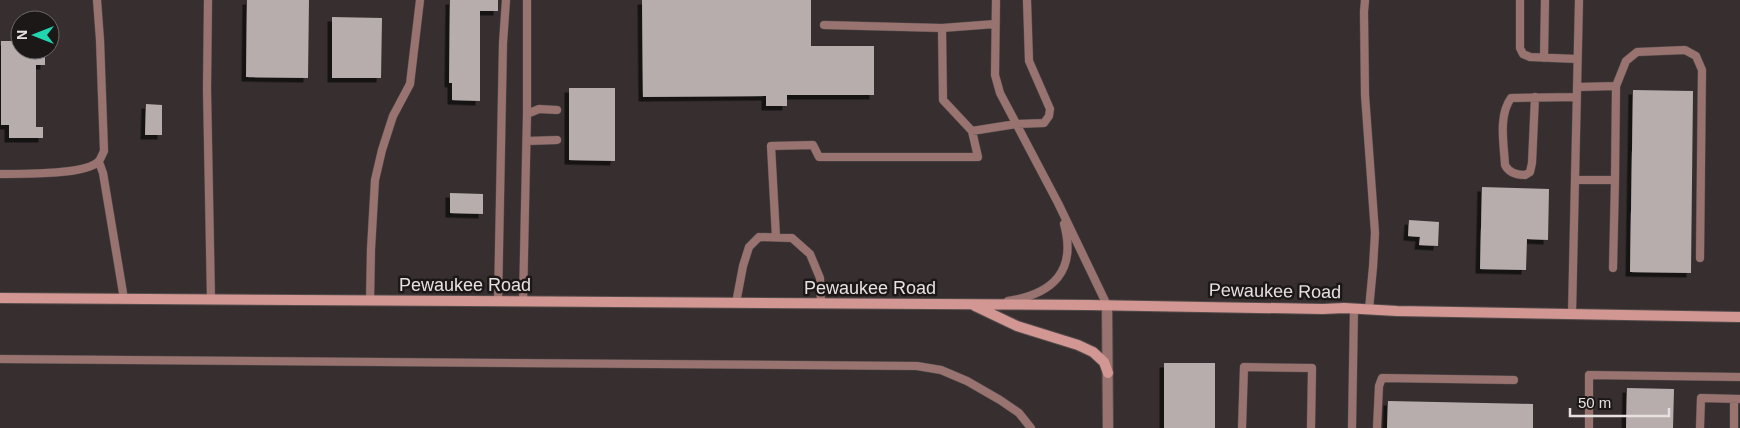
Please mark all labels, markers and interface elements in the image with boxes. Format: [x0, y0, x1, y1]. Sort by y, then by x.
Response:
north arrow [10, 10, 60, 60]
text: N [14, 30, 30, 40]
street label: Pewaukee Road [399, 275, 531, 295]
street label: Pewaukee Road [804, 278, 936, 298]
street label: Pewaukee Road [1209, 280, 1341, 302]
scale bar [1570, 386, 1669, 418]
text: 50 m [1578, 394, 1611, 411]

